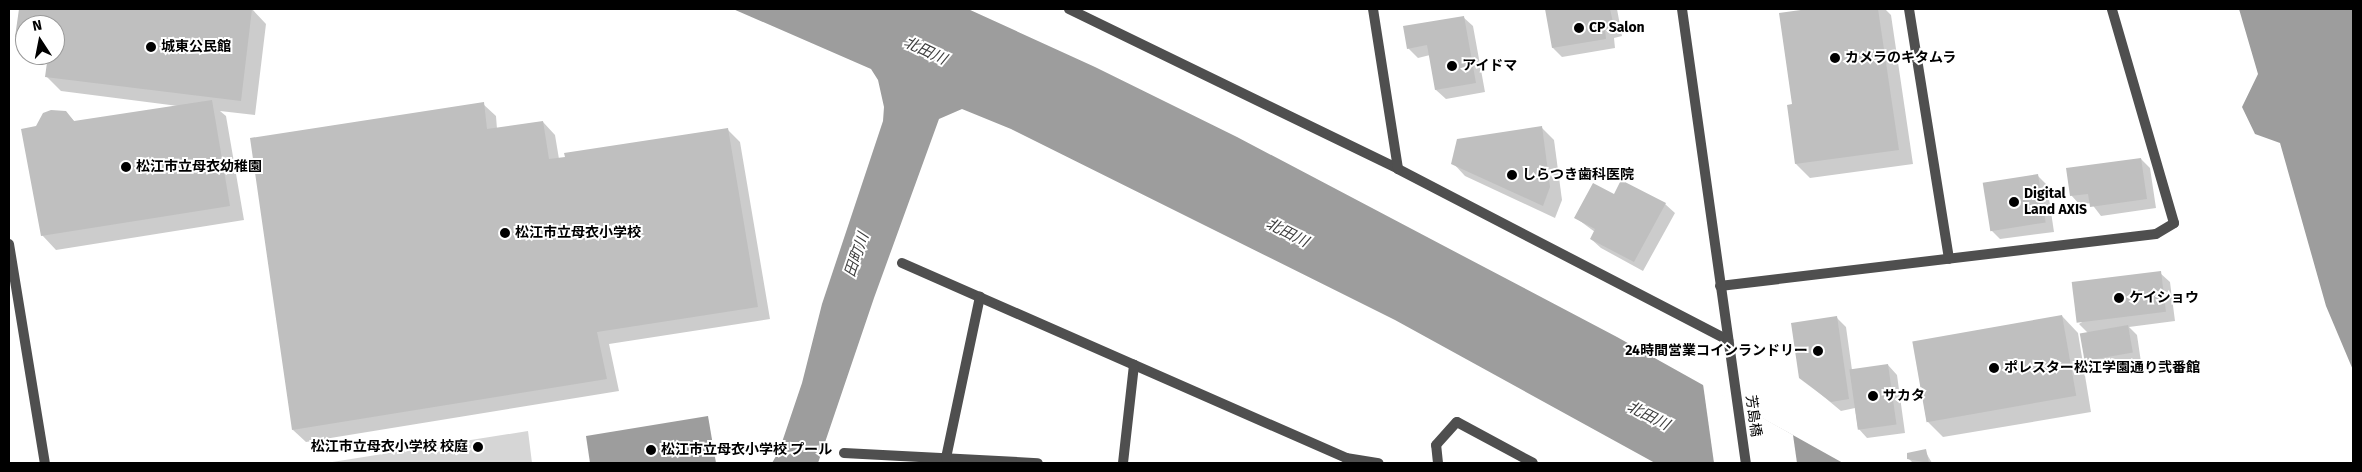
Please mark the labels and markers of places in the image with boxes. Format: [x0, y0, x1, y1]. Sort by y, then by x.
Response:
place label: CP Salon [1589, 20, 1645, 36]
marker: CP Salon [1573, 22, 1585, 34]
place label: 城東公民館 [161, 39, 231, 55]
marker: 城東公民館 [145, 41, 157, 53]
place label: カメラのキタムラ [1845, 50, 1957, 66]
marker: カメラのキタムラ [1829, 52, 1841, 64]
place label: アイドマ [1462, 58, 1518, 74]
marker: アイドマ [1446, 60, 1458, 72]
place label: 松江市立母衣幼稚園 [136, 159, 262, 175]
marker: 松江市立母衣幼稚園 [120, 161, 132, 173]
place label: しらつき歯科医院 [1522, 167, 1634, 183]
marker: しらつき歯科医院 [1506, 169, 1518, 181]
place label: Digital Land AXIS [2024, 186, 2087, 218]
marker: Digital Land AXIS [2008, 196, 2020, 208]
place label: 松江市立母衣小学校 [515, 225, 641, 241]
marker: 松江市立母衣小学校 [499, 227, 511, 239]
place label: ケイショウ [2129, 290, 2199, 306]
marker: ケイショウ [2113, 292, 2125, 304]
place label: 24時間営業コインランドリー [1625, 343, 1808, 359]
marker: 24時間営業コインランドリー [1812, 345, 1824, 357]
place label: ポレスター松江学園通り弐番館 [2004, 360, 2200, 376]
marker: ポレスター松江学園通り弐番館 [1988, 362, 2000, 374]
place label: サカタ [1883, 388, 1925, 404]
marker: サカタ [1867, 390, 1879, 402]
place label: 松江市立母衣小学校 校庭 [311, 439, 468, 455]
marker: 松江市立母衣小学校 校庭 [472, 441, 484, 453]
place label: 松江市立母衣小学校 プール [661, 442, 832, 458]
marker: 松江市立母衣小学校 プール [645, 444, 657, 456]

